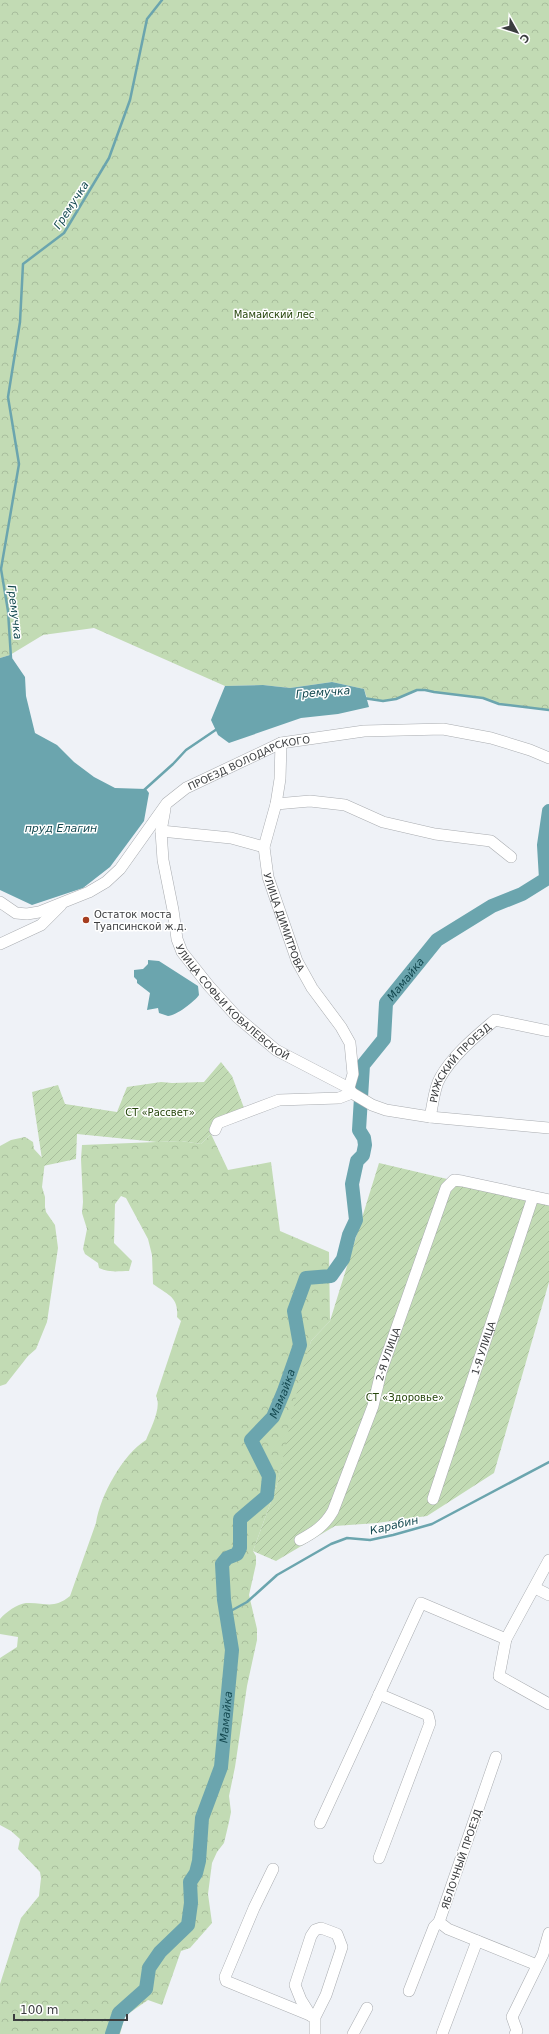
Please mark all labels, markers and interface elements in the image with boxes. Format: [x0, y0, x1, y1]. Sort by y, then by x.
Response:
north arrow [497, 12, 537, 52]
text: С [517, 31, 532, 45]
water label: Гремучка [51, 179, 92, 232]
park label: Мамайский лес [234, 309, 314, 320]
water label: Гремучка [5, 584, 24, 640]
water label: Гремучка [295, 684, 351, 701]
street label: ПРОЕЗД ВОЛОДАРСКОГО [186, 734, 311, 792]
water label: пруд Елагин [25, 822, 97, 835]
street label: УЛИЦА ДИМИТРОВА [261, 872, 307, 974]
place label: Остаток моста Туапсинской ж.д. [93, 909, 187, 932]
marker: Остаток моста Туапсинской ж.д. [81, 915, 91, 925]
street label: УЛИЦА СОФЬИ КОВАЛЕВСКОЙ [174, 943, 292, 1062]
water label: Мамайка [384, 955, 427, 1004]
street label: РИЖСКИЙ ПРОЕЗД [428, 1021, 493, 1104]
park label: СТ «Рассвет» [125, 1107, 195, 1118]
street label: 1-Я УЛИЦА [469, 1320, 498, 1376]
street label: 2-Я УЛИЦА [374, 1326, 402, 1382]
water label: Мамайка [267, 1367, 298, 1420]
park label: СТ «Здоровье» [366, 1392, 444, 1403]
water label: Карабин [369, 1514, 420, 1537]
water label: Мамайка [217, 1690, 235, 1743]
street label: ЯБЛОЧНЫЙ ПРОЕЗД [438, 1807, 484, 1911]
scale bar [14, 1996, 127, 2022]
text: 100 m [20, 2003, 58, 2017]

